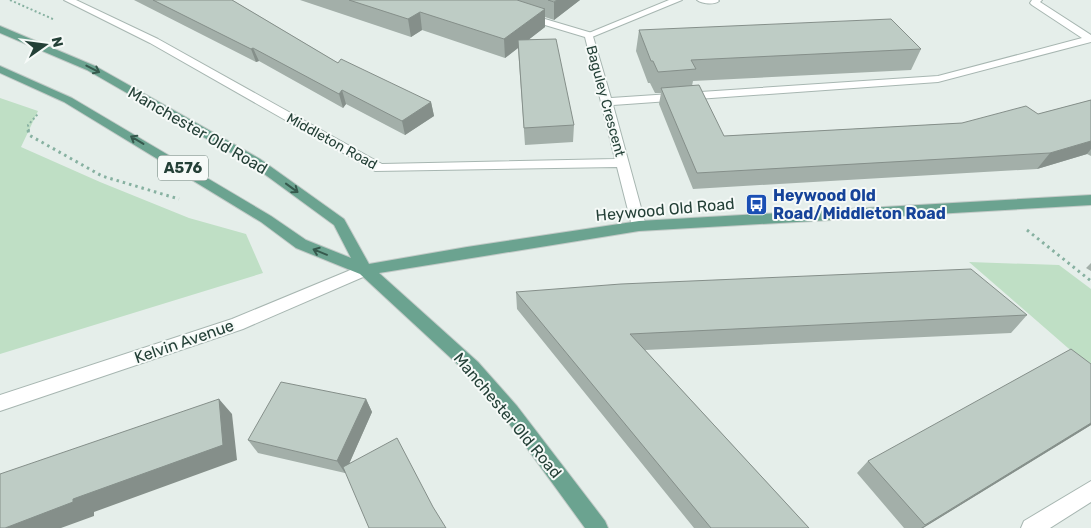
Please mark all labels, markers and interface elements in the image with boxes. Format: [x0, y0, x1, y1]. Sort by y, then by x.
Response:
north arrow [20, 20, 70, 70]
text: N [48, 35, 67, 49]
street label: Baguley Crescent [582, 44, 629, 159]
one-way arrow [85, 65, 100, 74]
street label: Manchester Old Road [125, 83, 271, 178]
street label: Middleton Road [283, 110, 380, 173]
one-way arrow [130, 135, 144, 145]
road number: A576 [158, 156, 208, 180]
one-way arrow [285, 183, 299, 193]
place label: Heywood Old Road/Middleton Road [773, 186, 946, 223]
bus stop icon: Heywood Old Road/Middleton Road [745, 192, 769, 216]
street label: Heywood Old Road [595, 194, 735, 225]
one-way arrow [313, 247, 328, 256]
street label: Kelvin Avenue [132, 316, 236, 367]
street label: Manchester Old Road [450, 349, 566, 482]

